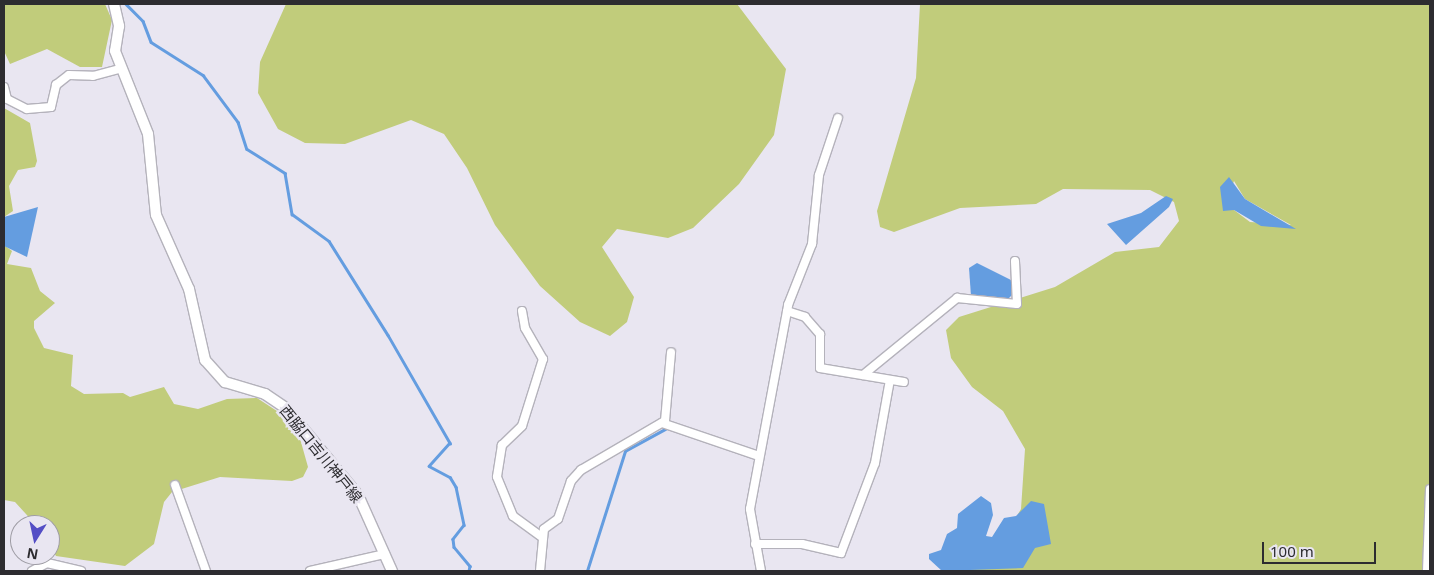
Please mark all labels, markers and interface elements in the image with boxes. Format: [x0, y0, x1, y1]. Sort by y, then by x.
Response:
street label: 西脇口吉川神戸線 [276, 402, 366, 506]
north arrow [10, 515, 60, 565]
scale bar [1264, 532, 1378, 564]
text: 100 m [1270, 541, 1314, 561]
text: N [25, 544, 40, 565]

